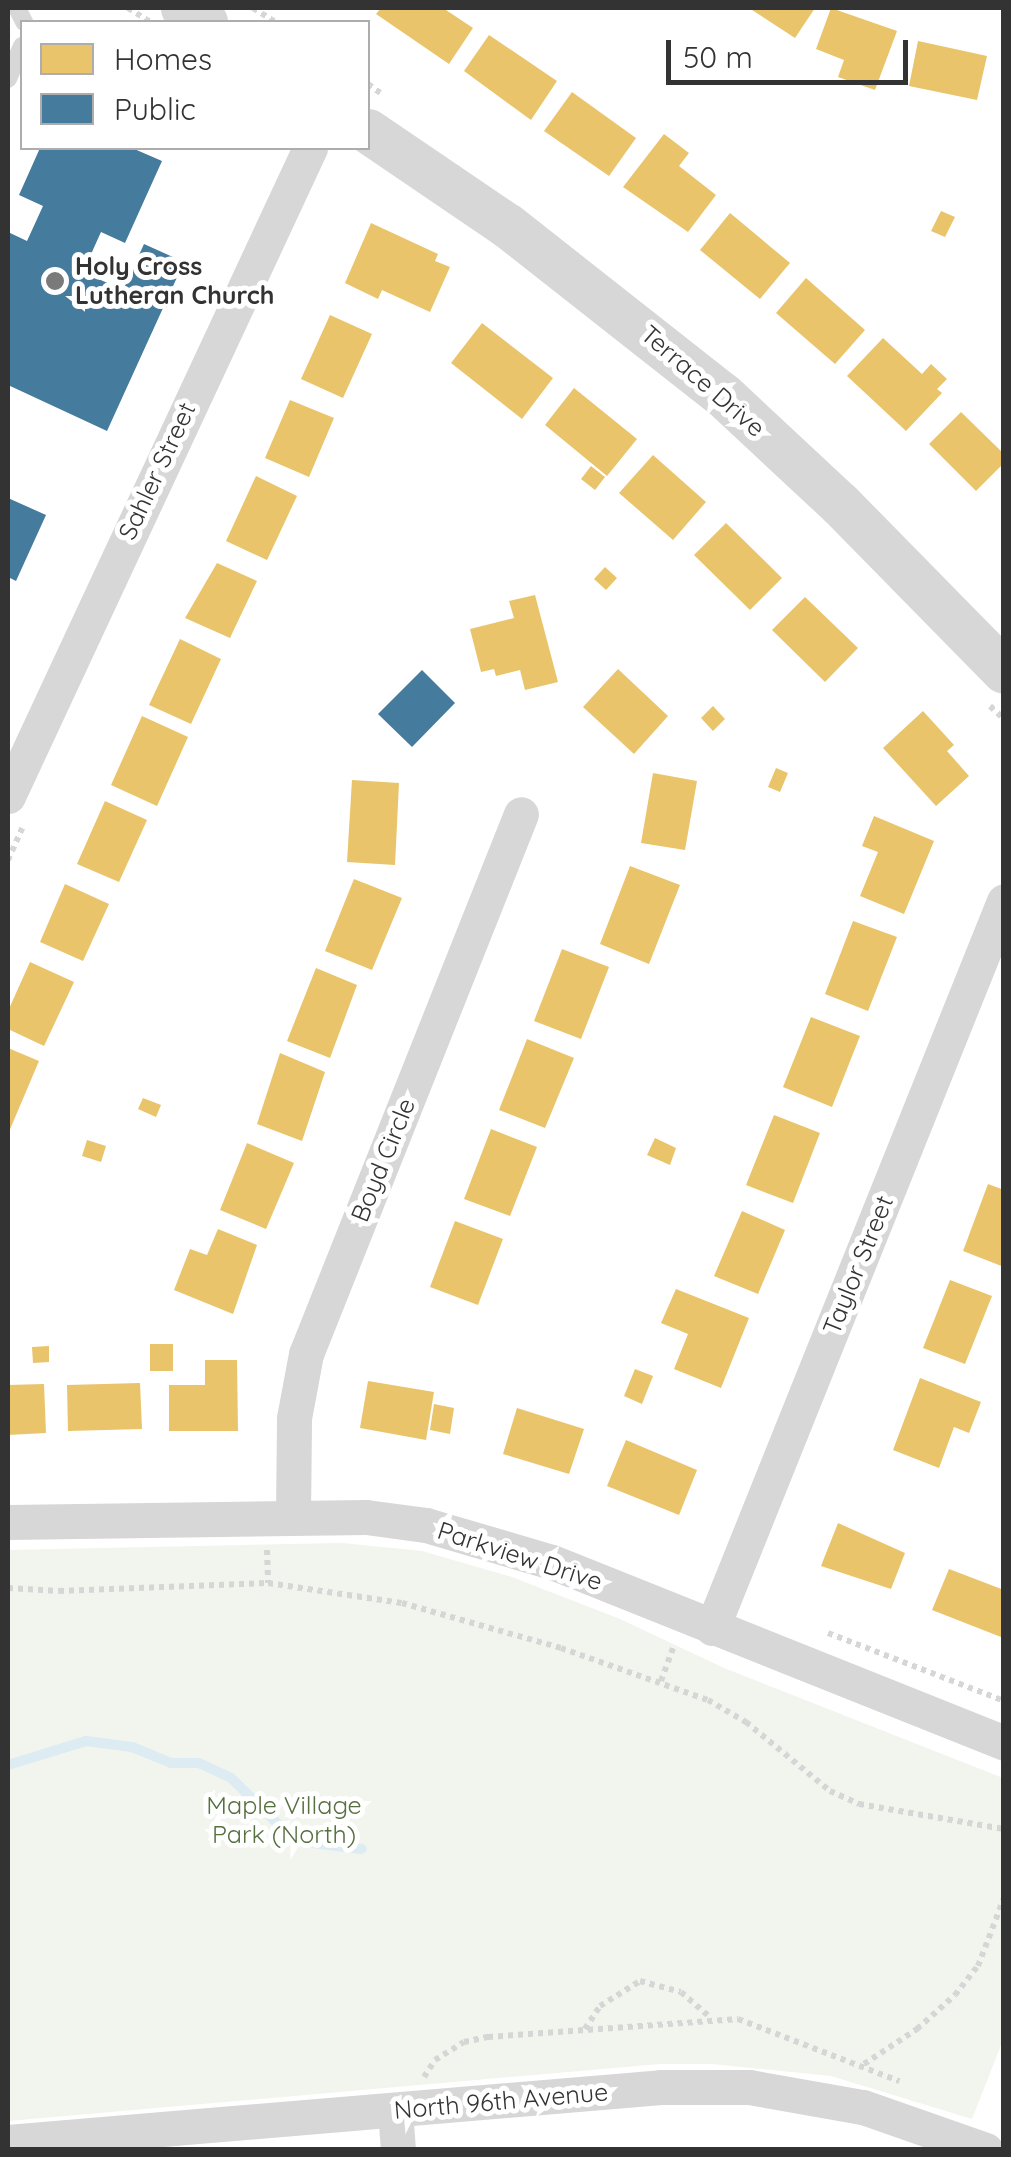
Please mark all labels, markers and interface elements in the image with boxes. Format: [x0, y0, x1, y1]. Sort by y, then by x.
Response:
legend [20, 20, 370, 150]
scale bar [671, 20, 914, 82]
text: 50 m [683, 38, 753, 76]
text: Homes [114, 40, 212, 78]
text: Public [114, 90, 196, 128]
place label: Holy Cross Lutheran Church [75, 252, 274, 311]
marker: Holy Cross Lutheran Church [44, 270, 66, 292]
street label: Terrace Drive [635, 319, 771, 443]
street label: Sahler Street [112, 398, 202, 544]
street label: Boyd Circle [345, 1094, 421, 1226]
street label: Taylor Street [816, 1191, 900, 1339]
street label: Parkview Drive [434, 1515, 606, 1597]
park label: Maple Village Park (North) [206, 1791, 362, 1850]
street label: North 96th Avenue [393, 2077, 609, 2125]

